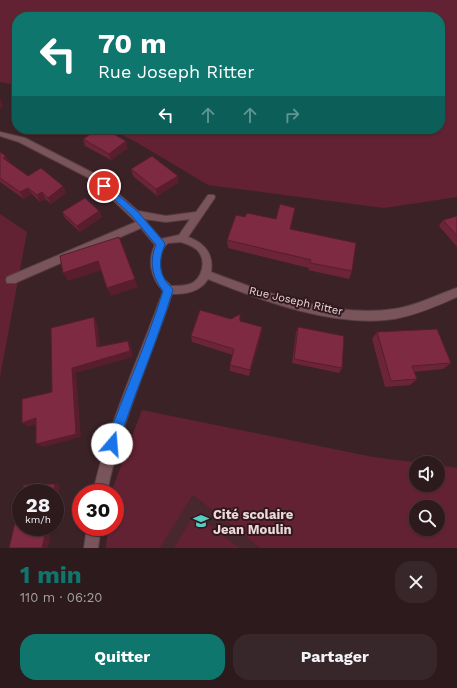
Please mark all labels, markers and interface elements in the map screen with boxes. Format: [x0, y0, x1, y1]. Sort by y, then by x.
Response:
text: 70 m [98, 27, 167, 60]
icon: left [32, 28, 84, 80]
text: Rue Joseph Ritter [98, 61, 255, 82]
icon: left [155, 104, 177, 126]
icon: ahead [197, 104, 219, 126]
icon: ahead [239, 104, 261, 126]
icon: right [281, 104, 303, 126]
pin [87, 169, 121, 203]
icon: arrive [93, 175, 115, 197]
street label: Rue Joseph Ritter [248, 284, 345, 318]
position arrow [91, 423, 133, 465]
map controls [409, 456, 445, 536]
button: sound [409, 456, 445, 492]
speed limit sign: 30 [72, 484, 124, 536]
text: 28 [26, 493, 50, 517]
button: search [409, 500, 445, 536]
place label: Cité scolaire Jean Moulin [213, 507, 294, 537]
school or university icon: Cité scolaire Jean Moulin [192, 512, 210, 530]
text: km/h [25, 514, 51, 525]
text: 1 min [20, 561, 82, 589]
button: close [395, 561, 437, 603]
text: 110 m · 06:20 [20, 590, 102, 605]
button: Quitter [20, 634, 225, 680]
button: Partager [233, 634, 437, 680]

